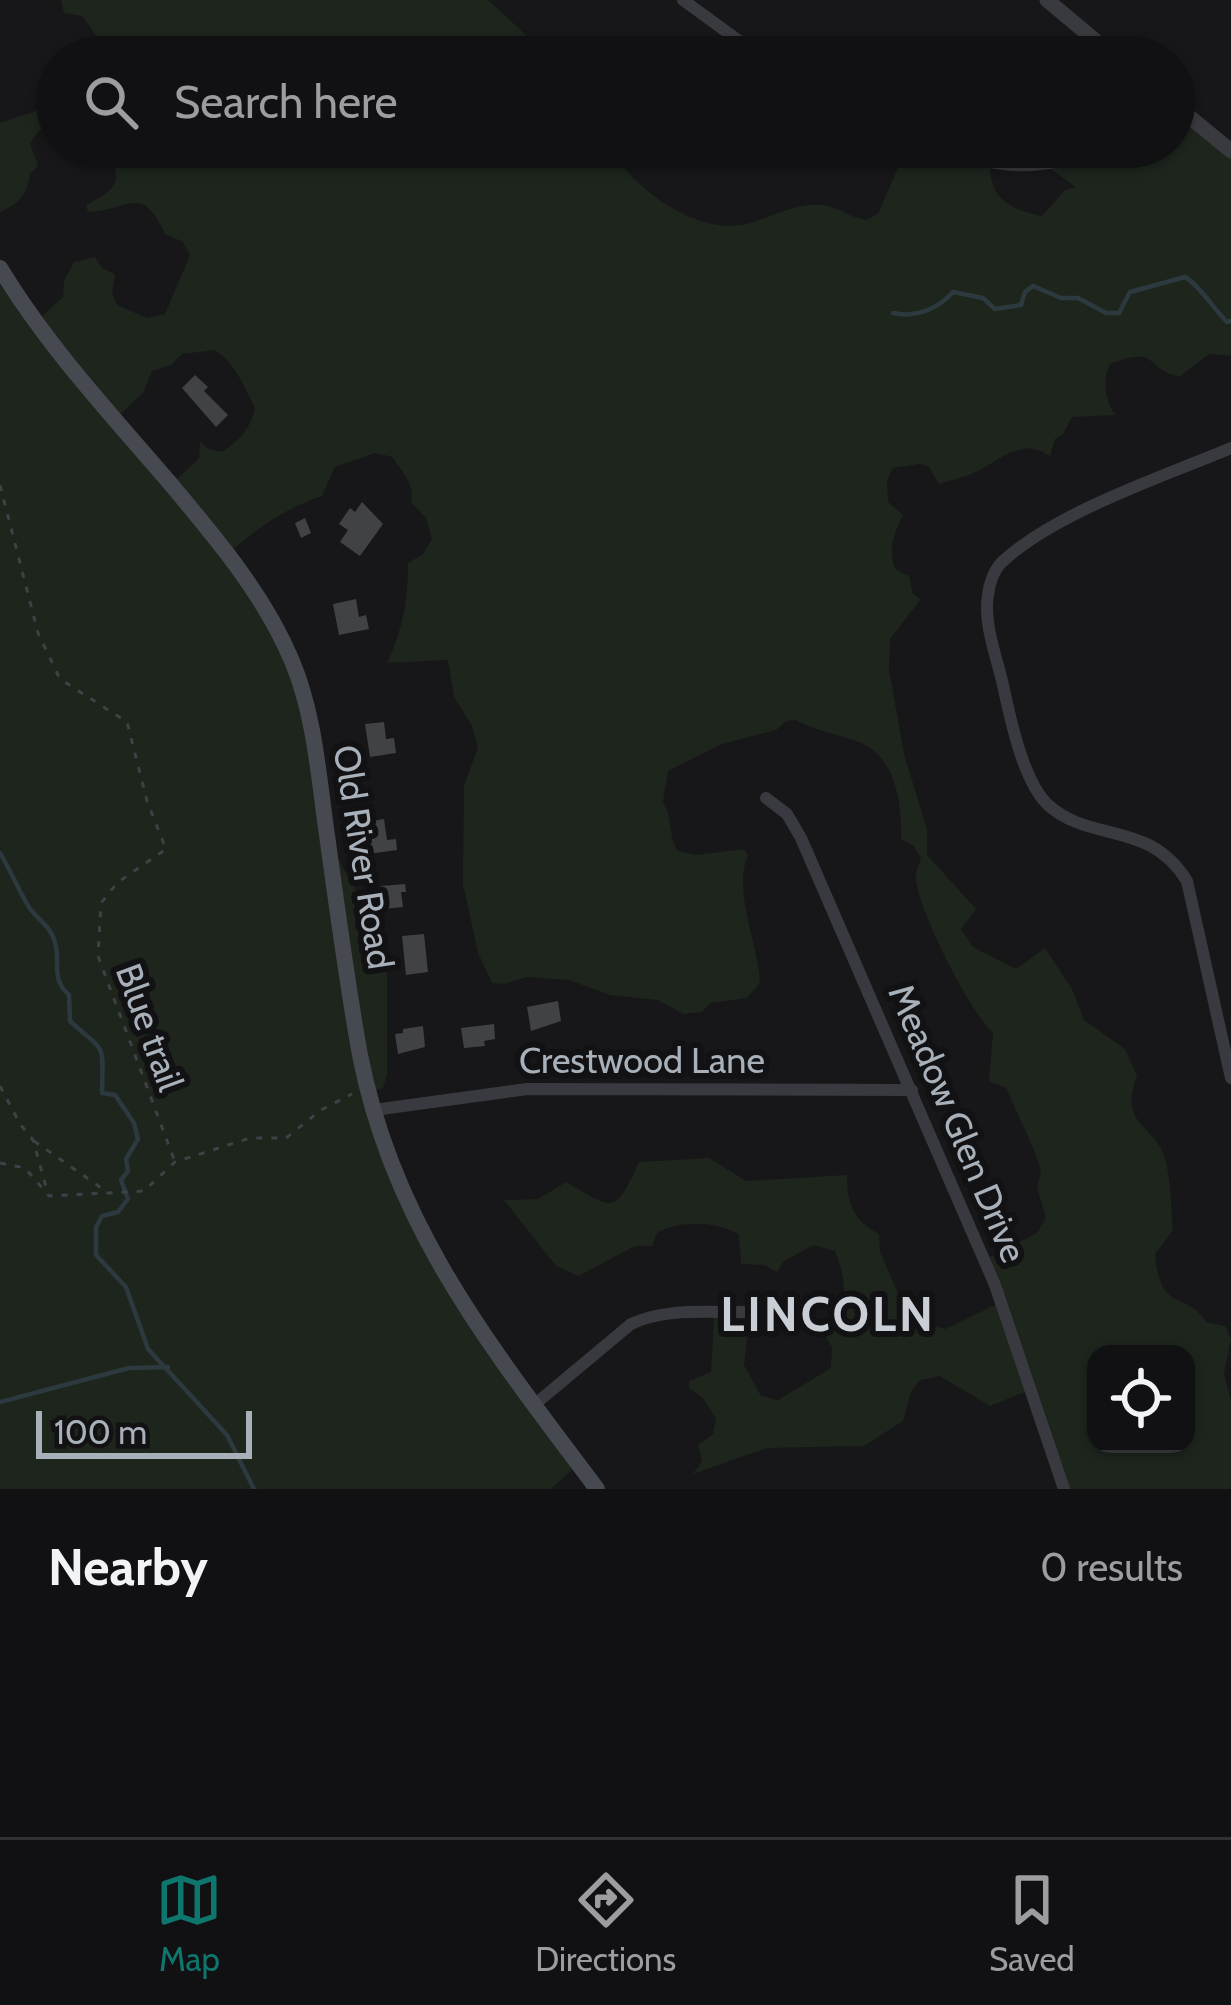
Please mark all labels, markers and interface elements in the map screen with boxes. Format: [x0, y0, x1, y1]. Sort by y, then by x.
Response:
search box [36, 36, 1195, 168]
icon: search [78, 69, 144, 135]
text: Search here [174, 75, 398, 129]
street label: Old River Road [325, 742, 403, 972]
street label: Blue trail [107, 958, 193, 1097]
street label: Meadow Glen Drive [880, 977, 1036, 1269]
street label: Crestwood Lane [519, 1038, 765, 1082]
district label: LINCOLN [720, 1285, 936, 1343]
map controls [1087, 1345, 1195, 1453]
button: locate [1087, 1345, 1195, 1453]
scale bar [36, 1405, 252, 1458]
text: 100 m [54, 1412, 147, 1452]
text: Nearby [48, 1536, 208, 1598]
text: 0 results [1040, 1543, 1183, 1591]
tab: Map [156, 1867, 222, 1979]
tab: Directions [535, 1867, 676, 1979]
tab: Saved [989, 1867, 1075, 1979]

